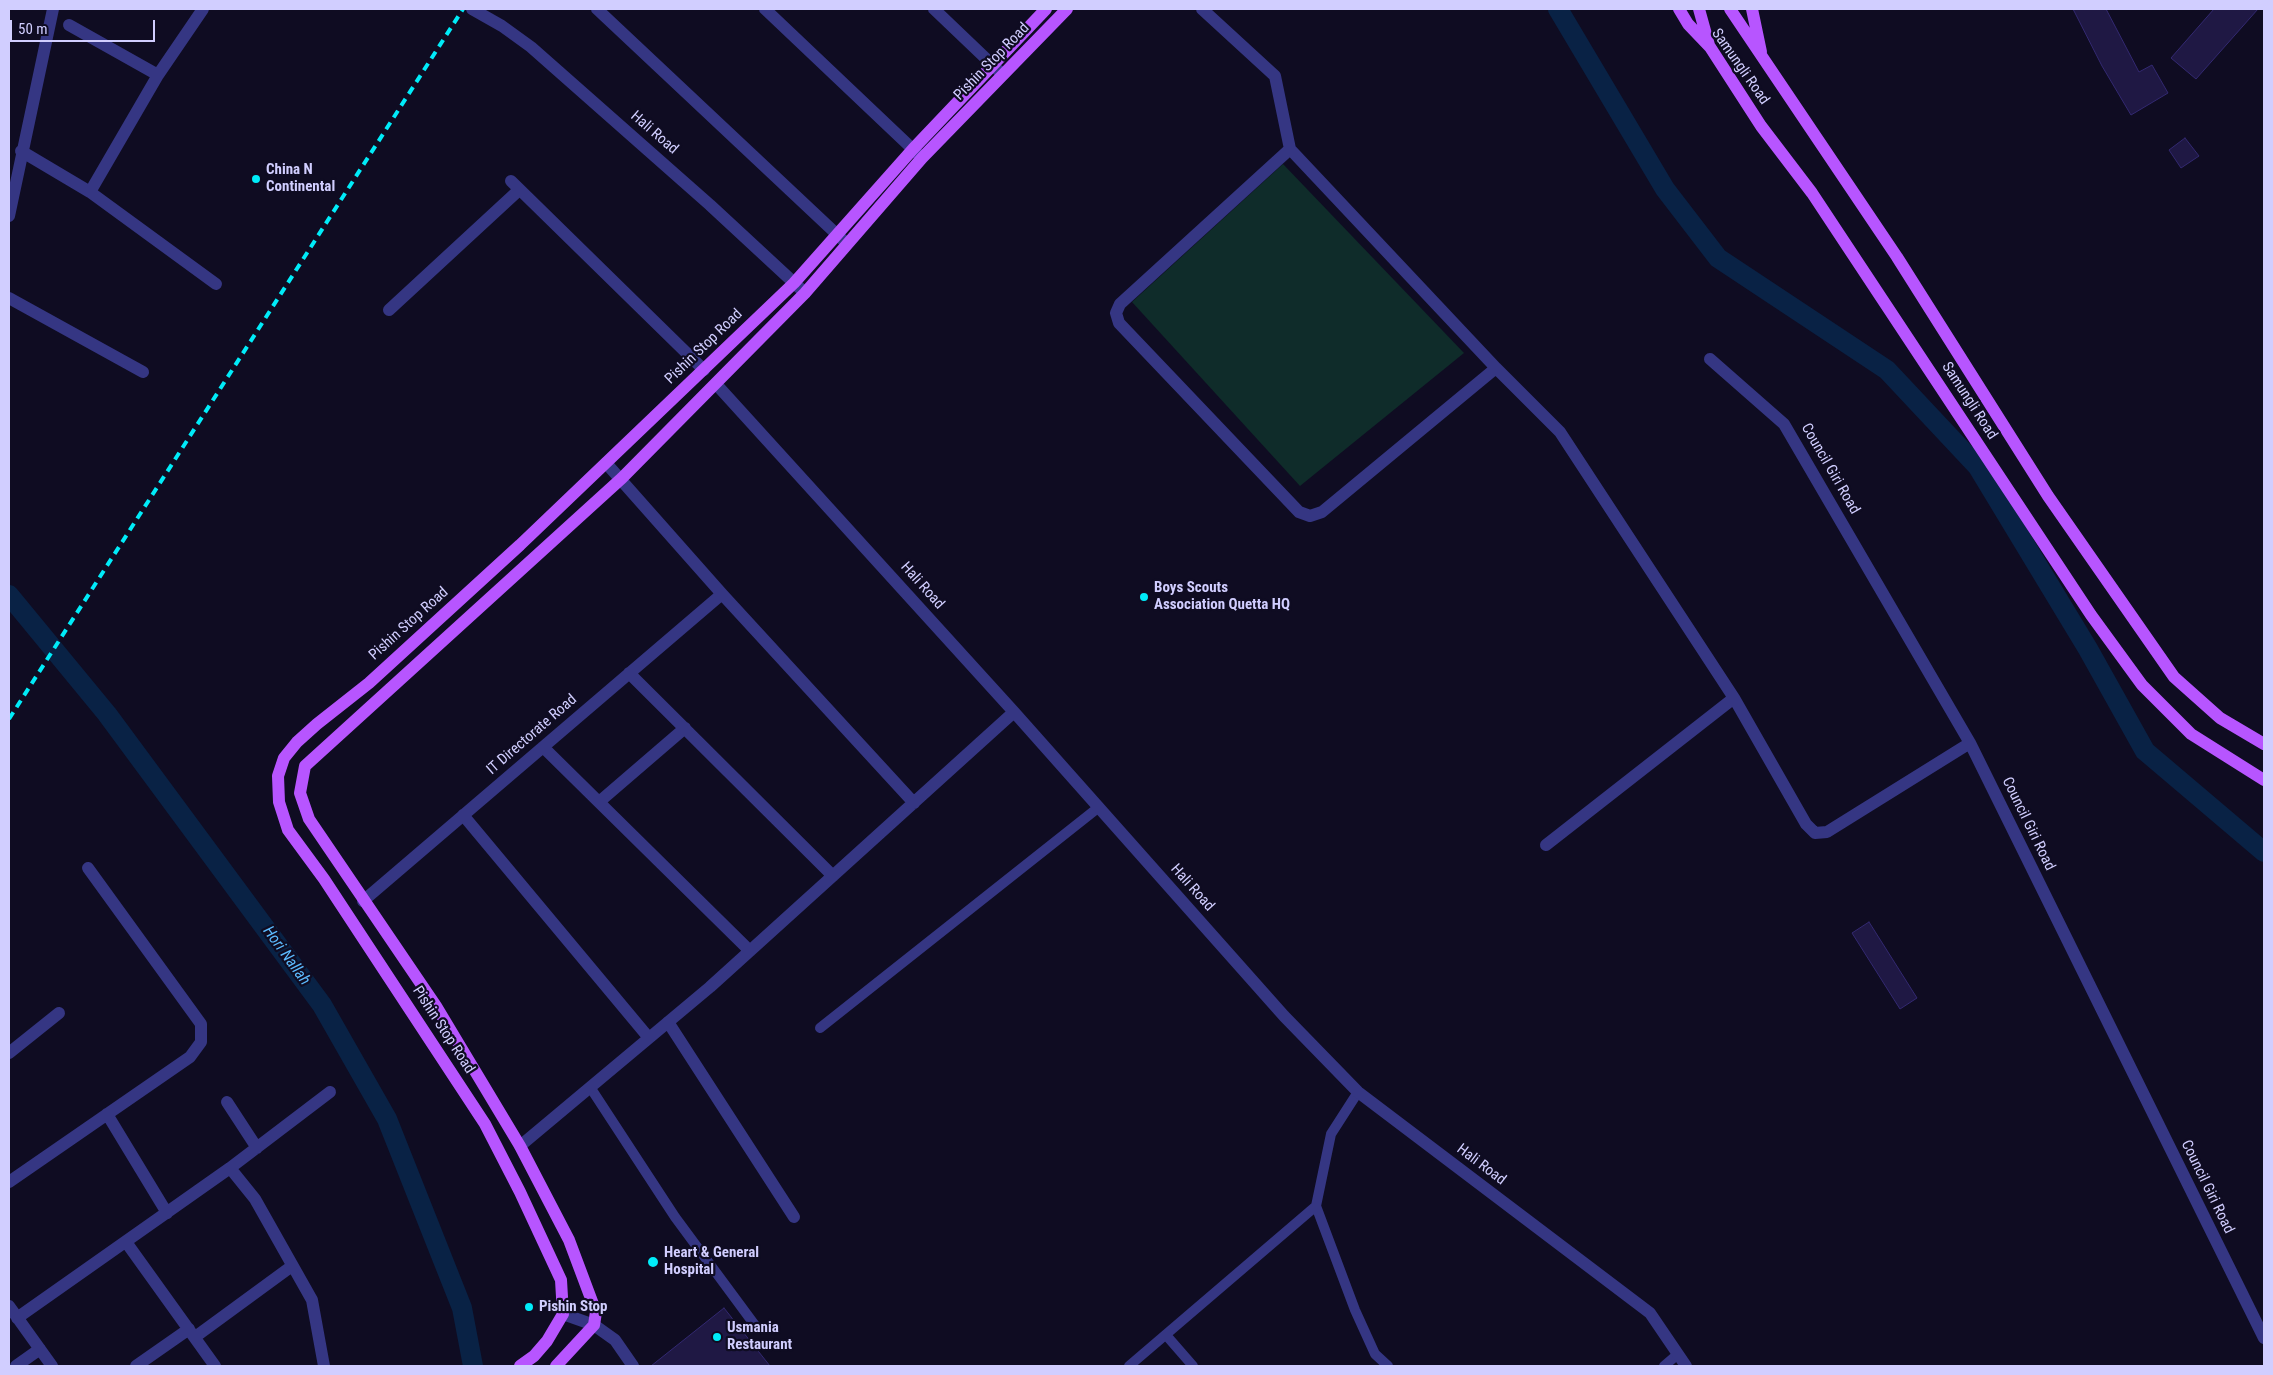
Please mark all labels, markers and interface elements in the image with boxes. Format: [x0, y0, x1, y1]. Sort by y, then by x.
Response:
scale bar [12, 10, 158, 42]
text: 50 m [18, 20, 48, 38]
street label: Pishin Stop Road [951, 20, 1033, 104]
street label: Samungli Road [1707, 26, 1773, 108]
street label: Hali Road [627, 108, 681, 158]
place label: China N Continental [266, 161, 335, 196]
marker: China N Continental [250, 173, 262, 185]
street label: Pishin Stop Road [662, 306, 746, 388]
street label: Samungli Road [1937, 359, 2001, 443]
street label: Council Giri Road [1797, 420, 1863, 518]
street label: Hali Road [896, 559, 948, 613]
place label: Boys Scouts Association Quetta HQ [1154, 579, 1290, 614]
street label: Pishin Stop Road [366, 584, 452, 664]
marker: Boys Scouts Association Quetta HQ [1138, 591, 1150, 603]
street label: IT Directorate Road [483, 691, 581, 779]
street label: Council Giri Road [1998, 774, 2058, 874]
street label: Hali Road [1166, 861, 1218, 915]
water label: Hori Nallah [258, 923, 314, 989]
street label: Pishin Stop Road [408, 983, 478, 1077]
street label: Council Giri Road [2177, 1137, 2237, 1237]
street label: Hali Road [1453, 1141, 1509, 1189]
place label: Heart & General Hospital [664, 1244, 759, 1279]
marker: Heart & General Hospital [646, 1255, 660, 1269]
place label: Pishin Stop [539, 1298, 607, 1316]
marker: Pishin Stop [523, 1301, 535, 1313]
place label: Usmania Restaurant [727, 1319, 792, 1354]
marker: Usmania Restaurant [711, 1331, 723, 1343]

